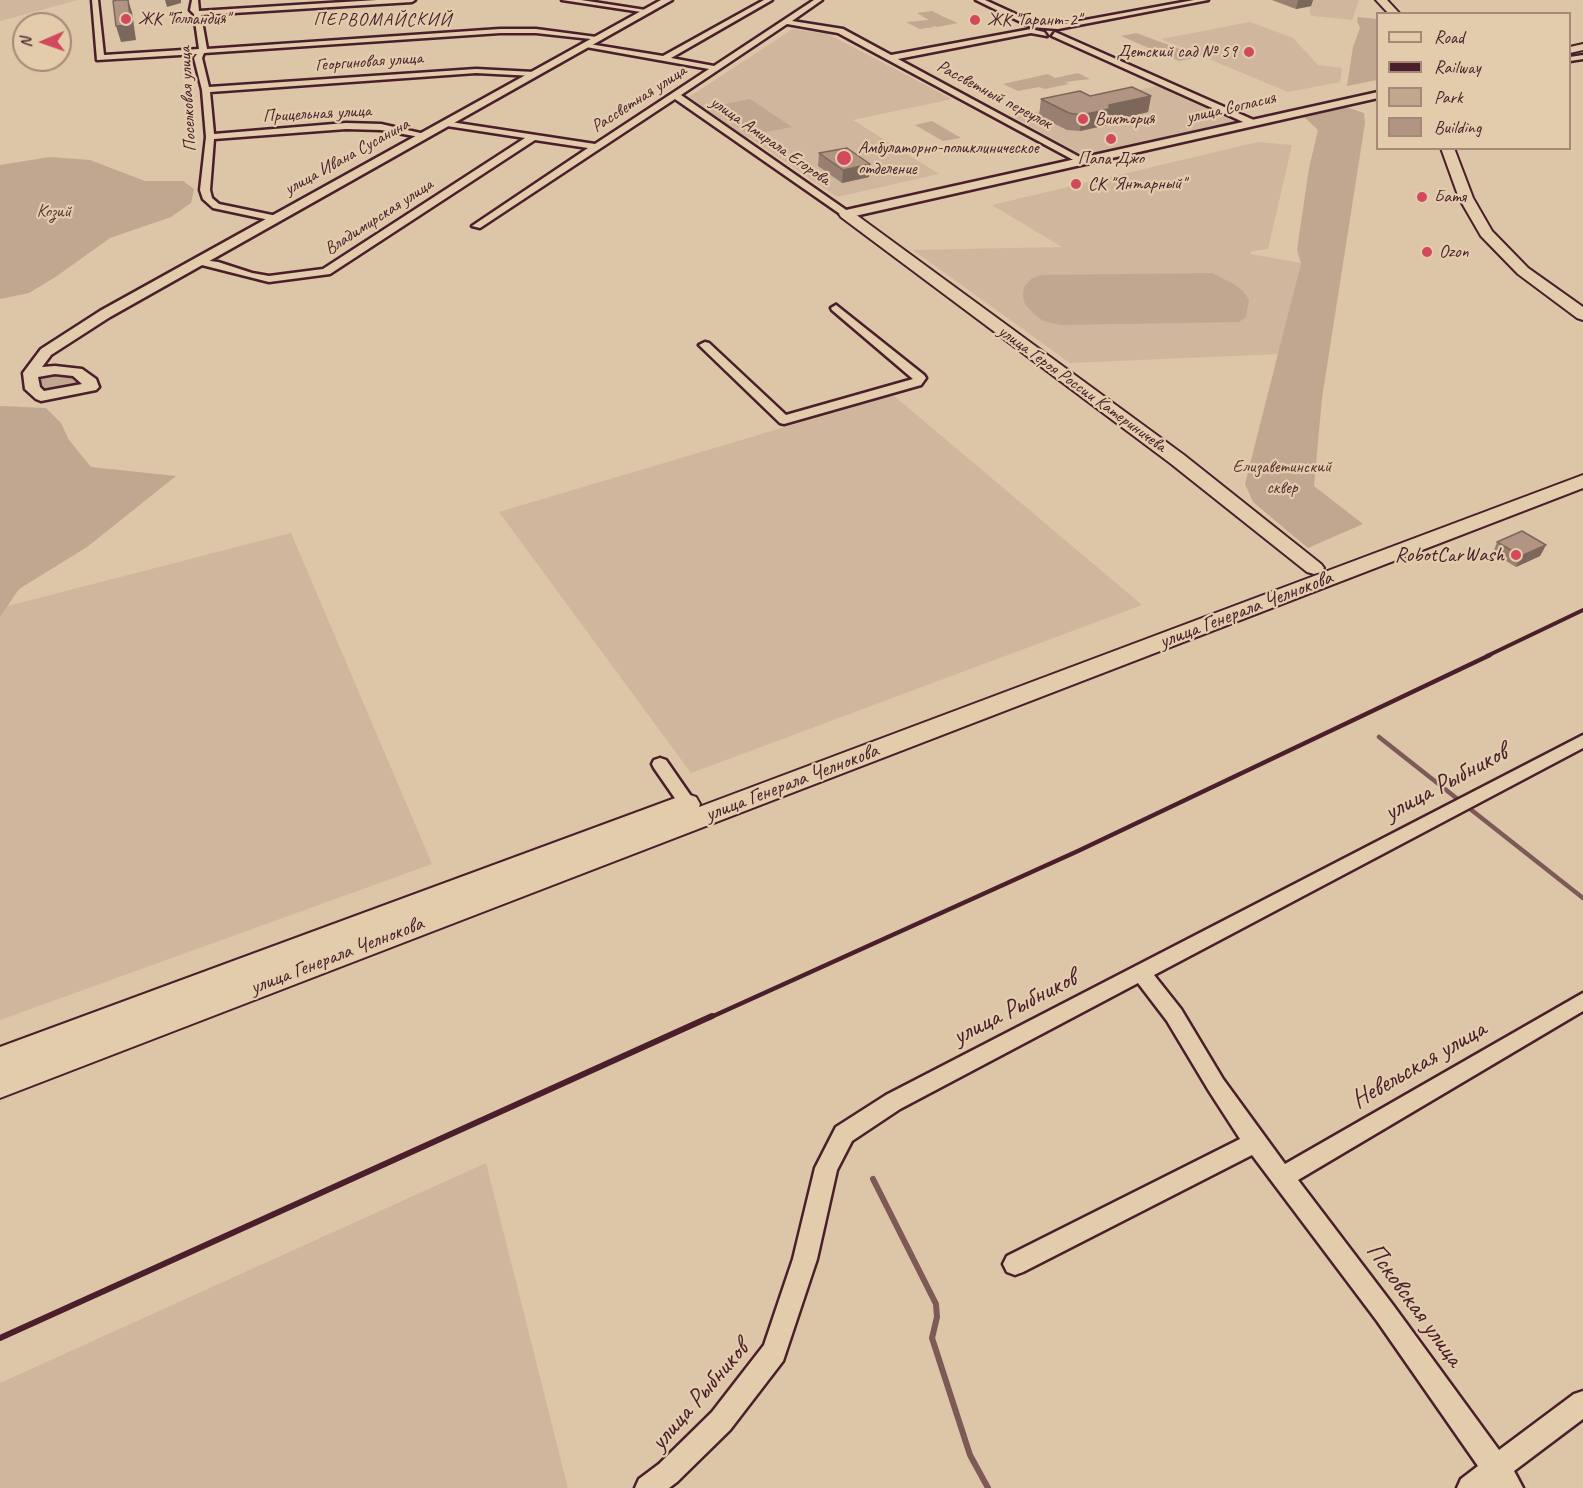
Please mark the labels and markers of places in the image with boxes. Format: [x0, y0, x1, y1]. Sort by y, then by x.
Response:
place label: ЖК "Голландия" [138, 8, 230, 30]
place label: ЖК "Гарант-2" [987, 9, 1081, 31]
marker: ЖК "Голландия" [119, 12, 133, 26]
marker: ЖК "Гарант-2" [968, 13, 982, 27]
place label: Детский сад № 59 [1117, 41, 1237, 63]
marker: Детский сад № 59 [1242, 45, 1256, 59]
place label: Виктория [1095, 108, 1155, 130]
marker: Виктория [1076, 112, 1090, 126]
marker: Папа Джо [1104, 132, 1118, 146]
place label: Амбулаторно-поликлиническое отделение [858, 137, 1039, 180]
place label: Папа Джо [1078, 148, 1144, 170]
marker: Амбулаторно-поликлиническое отделение [835, 149, 853, 167]
place label: СК "Янтарный" [1088, 173, 1186, 195]
marker: СК "Янтарный" [1069, 177, 1083, 191]
place label: Батя [1434, 186, 1466, 208]
marker: Батя [1415, 190, 1429, 204]
place label: Ozon [1439, 241, 1469, 263]
marker: Ozon [1420, 245, 1434, 259]
place label: RobotCarWash [1395, 542, 1504, 568]
marker: RobotCarWash [1509, 548, 1523, 562]

